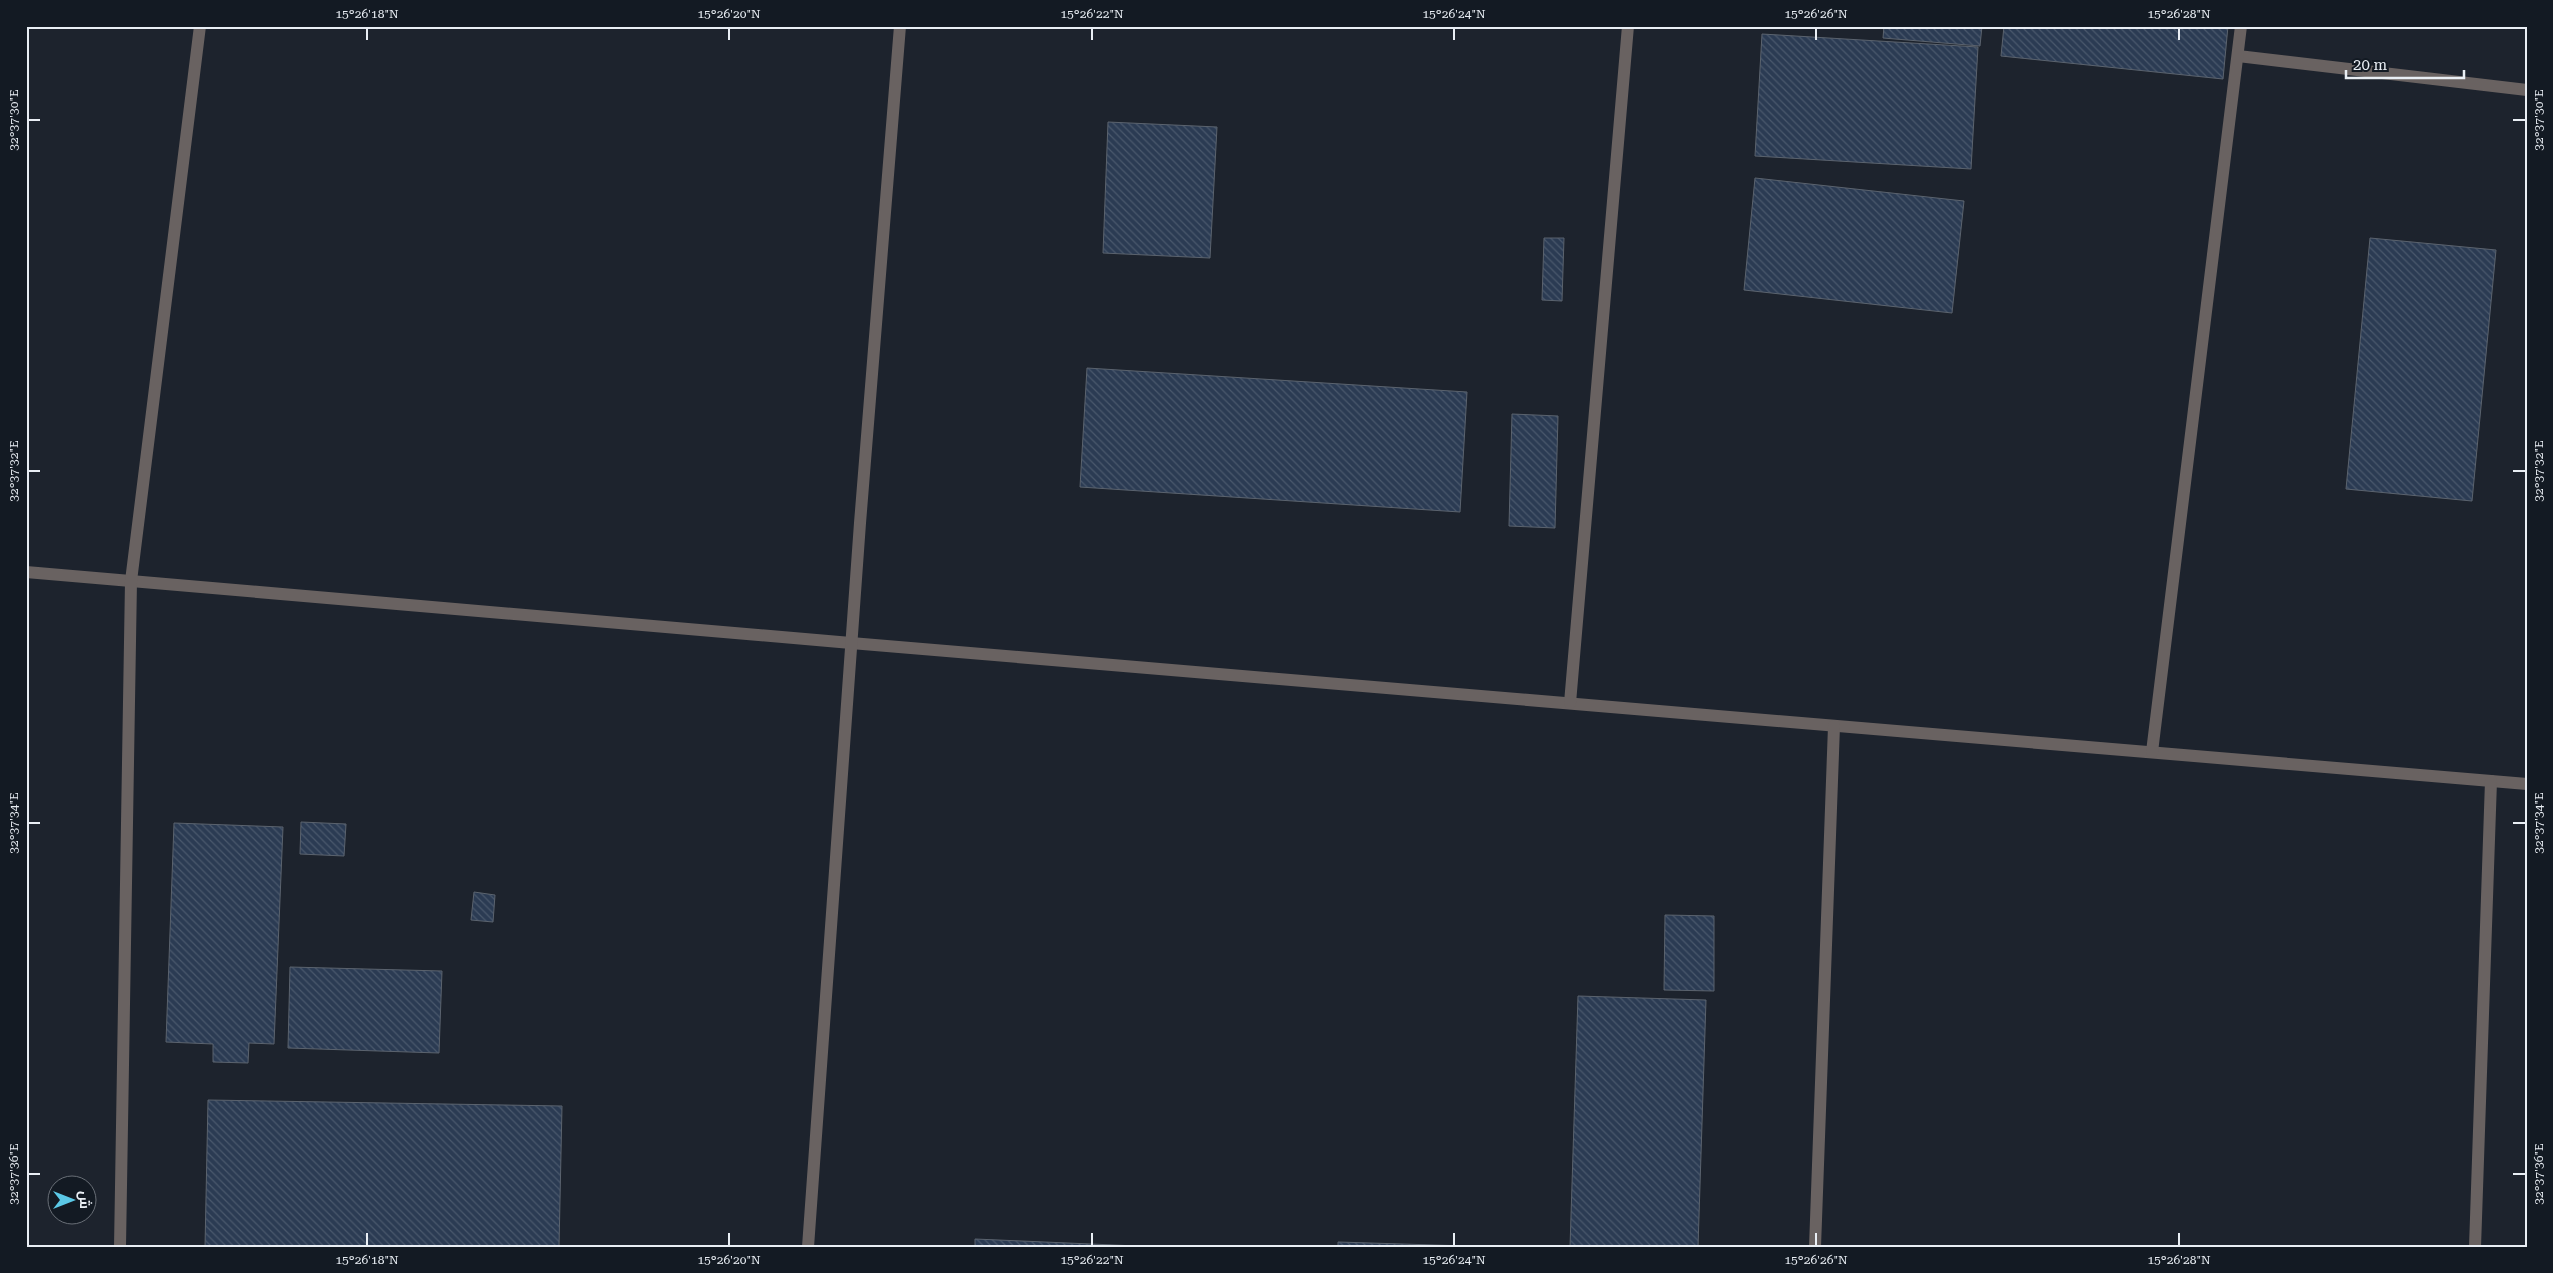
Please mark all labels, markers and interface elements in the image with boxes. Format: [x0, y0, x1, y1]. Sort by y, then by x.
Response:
text: 15°26'18"N [335, 7, 399, 21]
text: 15°26'20"N [697, 7, 761, 21]
text: 15°26'22"N [1060, 7, 1124, 21]
text: 15°26'24"N [1422, 7, 1486, 21]
text: 15°26'26"N [1784, 7, 1848, 21]
text: 15°26'28"N [2147, 7, 2211, 21]
scale bar [2346, 48, 2463, 80]
text: 20 m [2353, 56, 2388, 74]
text: 32°37'30"E [7, 89, 21, 151]
text: 32°37'30"E [2532, 89, 2546, 151]
text: 32°37'32"E [7, 440, 21, 502]
text: 32°37'32"E [2532, 440, 2546, 502]
text: 32°37'34"E [7, 792, 21, 854]
text: 32°37'34"E [2532, 792, 2546, 854]
text: 32°37'36"E [7, 1143, 21, 1205]
text: 32°37'36"E [2532, 1143, 2546, 1205]
north arrow [48, 1176, 98, 1226]
text: ش [76, 1191, 93, 1209]
text: 15°26'18"N [335, 1253, 399, 1267]
text: 15°26'20"N [697, 1253, 761, 1267]
text: 15°26'22"N [1060, 1253, 1124, 1267]
text: 15°26'24"N [1422, 1253, 1486, 1267]
text: 15°26'26"N [1784, 1253, 1848, 1267]
text: 15°26'28"N [2147, 1253, 2211, 1267]

